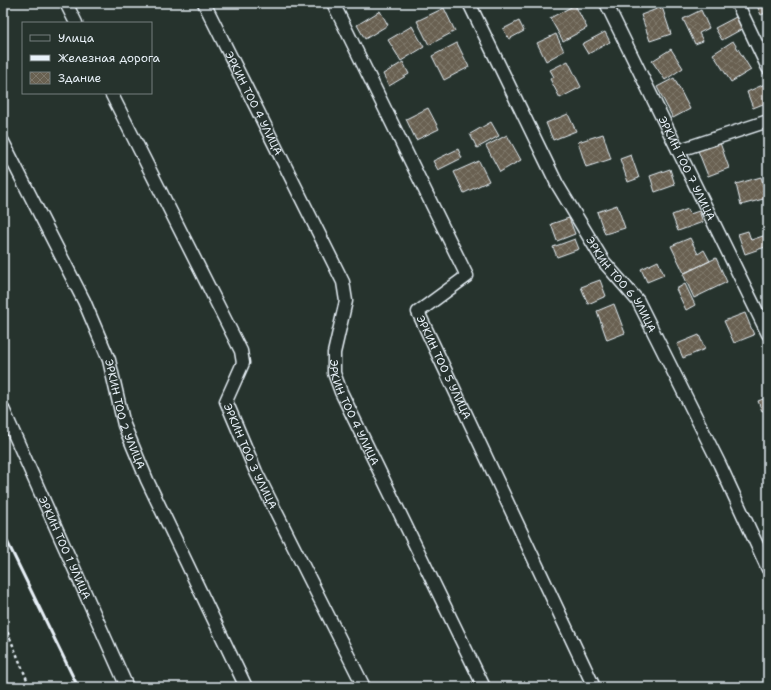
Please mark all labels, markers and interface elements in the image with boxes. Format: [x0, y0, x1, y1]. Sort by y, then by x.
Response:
legend [22, 22, 152, 94]
text: Улица [58, 30, 95, 46]
street label: ЭРКИН ТОО 4 УЛИЦА [222, 49, 286, 158]
text: Железная дорога [58, 50, 161, 66]
text: Здание [58, 70, 102, 86]
street label: ЭРКИН ТОО 7 УЛИЦА [655, 114, 719, 223]
street label: ЭРКИН ТОО 6 УЛИЦА [583, 234, 660, 335]
street label: ЭРКИН ТОО 5 УЛИЦА [413, 313, 475, 422]
street label: ЭРКИН ТОО 2 УЛИЦА [102, 358, 149, 471]
street label: ЭРКИН ТОО 4 УЛИЦА [327, 359, 383, 468]
street label: ЭРКИН ТОО 3 УЛИЦА [220, 401, 281, 512]
street label: ЭРКИН ТОО 1 УЛИЦА [35, 494, 94, 602]

